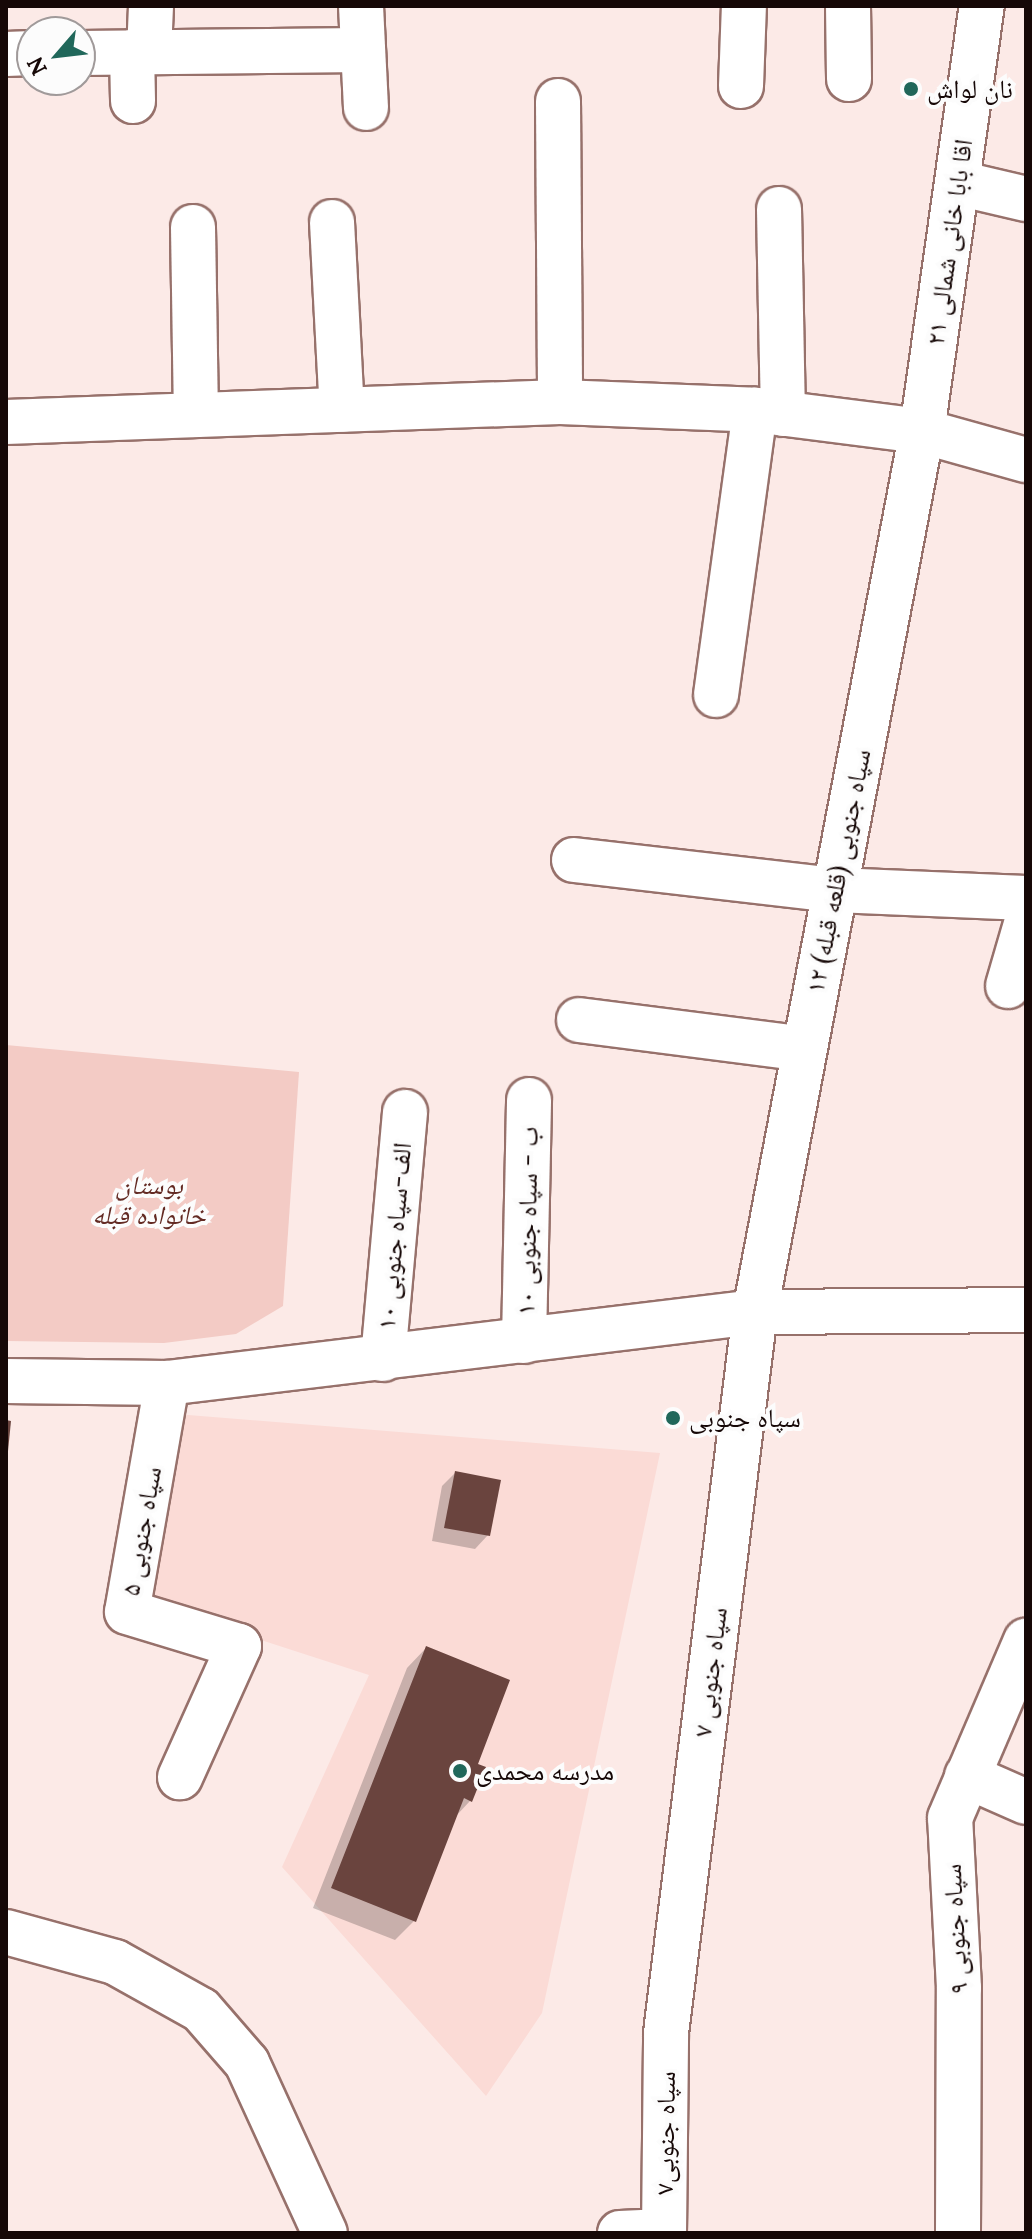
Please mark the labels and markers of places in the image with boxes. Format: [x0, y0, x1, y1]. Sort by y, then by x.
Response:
place label: نان لواش [927, 73, 1013, 105]
marker: نان لواش [902, 80, 920, 98]
place label: سپاه جنوبی [689, 1402, 801, 1434]
marker: سپاه جنوبی [664, 1409, 682, 1427]
place label: مدرسه محمدی [476, 1755, 614, 1787]
marker: مدرسه محمدی [451, 1762, 469, 1780]

